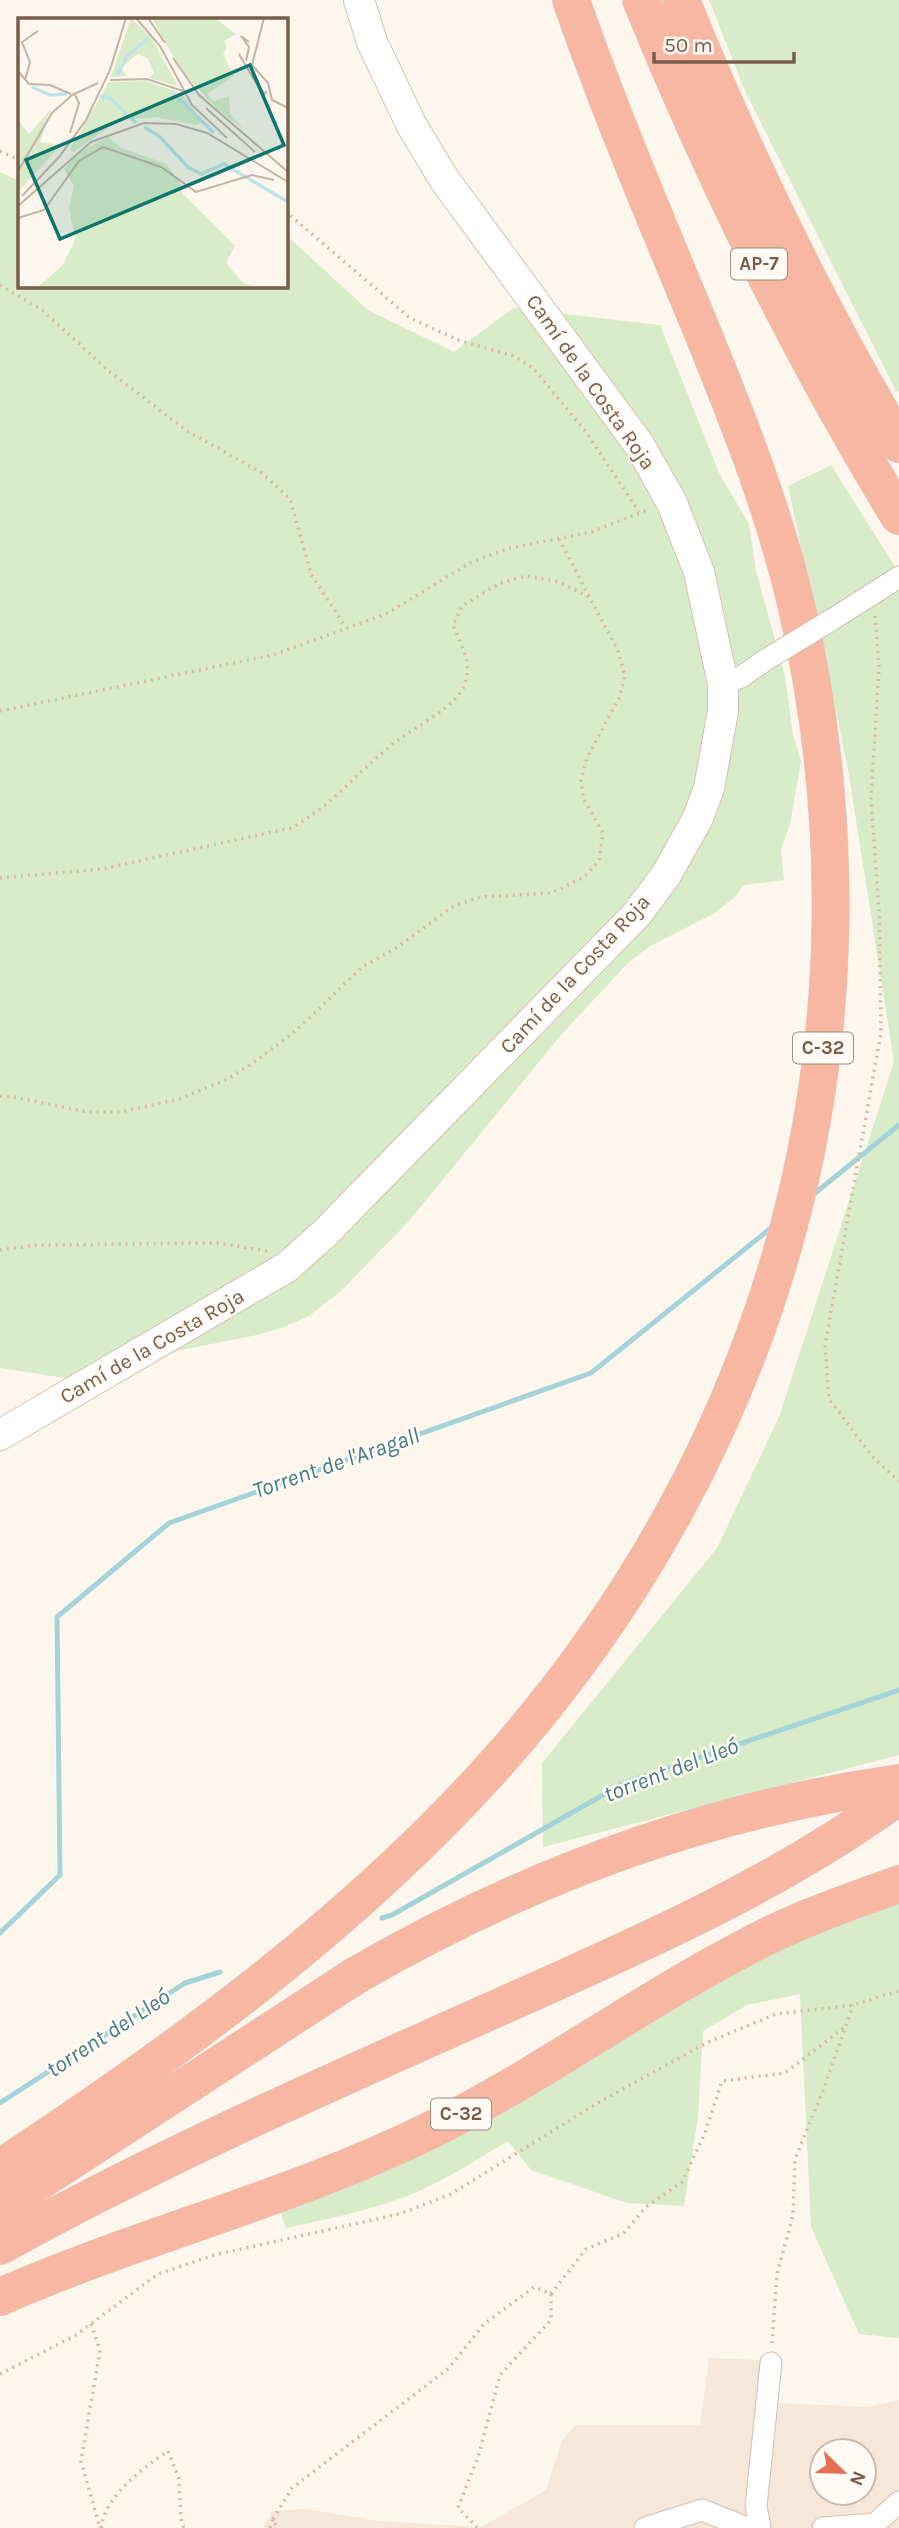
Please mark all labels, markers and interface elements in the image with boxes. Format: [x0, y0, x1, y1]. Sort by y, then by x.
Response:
inset map [18, 18, 287, 287]
scale bar [654, 21, 794, 65]
text: 50 m [664, 33, 713, 57]
road number: AP-7 [731, 248, 787, 280]
street label: Camí de la Costa Roja [521, 290, 661, 474]
street label: Camí de la Costa Roja [495, 890, 655, 1058]
road number: C-32 [793, 1032, 853, 1064]
street label: Camí de la Costa Roja [56, 1284, 248, 1408]
water label: Torrent de l'Aragall [249, 1422, 423, 1504]
water label: torrent del Lleó [600, 1732, 742, 1808]
water label: torrent del Lleó [41, 1983, 175, 2083]
road number: C-32 [431, 2098, 491, 2130]
north arrow [808, 2437, 878, 2507]
text: N [845, 2468, 871, 2489]

